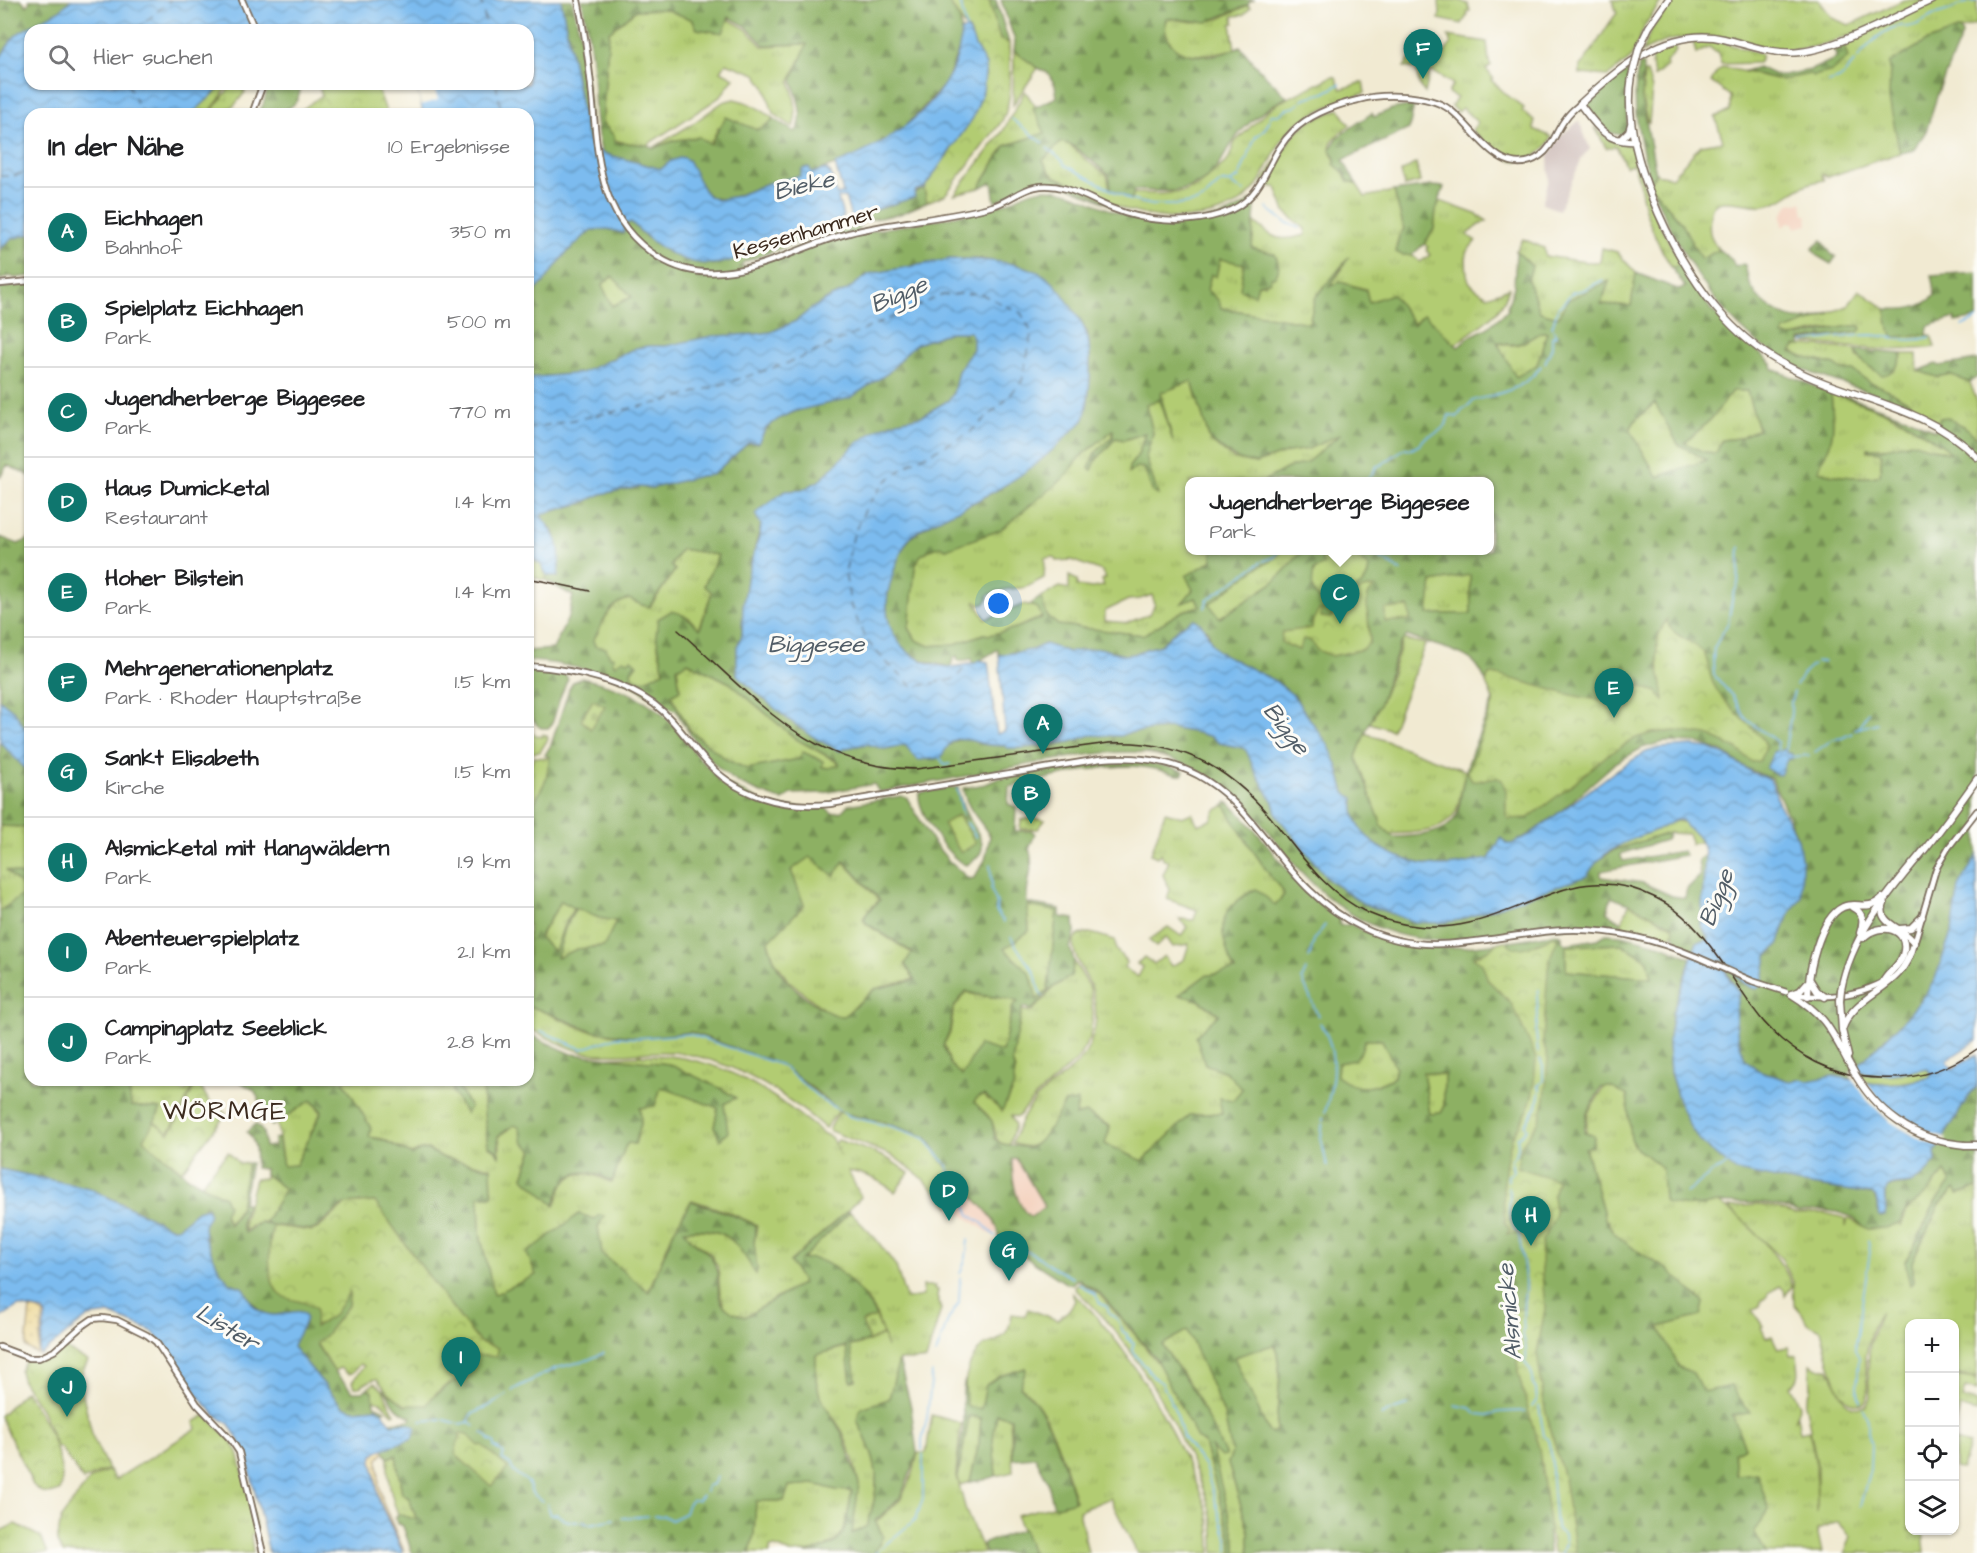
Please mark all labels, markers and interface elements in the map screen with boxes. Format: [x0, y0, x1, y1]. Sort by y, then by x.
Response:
search box [24, 24, 534, 90]
pin: F [1404, 29, 1442, 79]
icon: search [45, 41, 78, 74]
text: Hier suchen [93, 42, 212, 73]
text: In der Nähe [48, 129, 184, 165]
text: 10 Ergebnisse [388, 133, 510, 161]
water label: Bieke [770, 162, 839, 209]
street label: Kessenhammer [729, 196, 883, 268]
text: Eichhagen [105, 203, 203, 234]
text: A [61, 218, 74, 246]
text: 350 m [449, 218, 510, 246]
text: Bahnhof [105, 234, 182, 262]
water label: Bigge [865, 268, 934, 323]
text: Spielplatz Eichhagen [105, 293, 303, 324]
text: B [60, 308, 75, 336]
text: 500 m [447, 308, 510, 336]
text: Park [105, 324, 151, 352]
text: Jugendherberge Biggesee [105, 383, 365, 414]
text: C [60, 398, 75, 426]
text: 770 m [449, 398, 510, 426]
text: Park [105, 414, 151, 442]
text: Haus Dumicketal [105, 473, 269, 504]
popup [1185, 477, 1494, 555]
text: Jugendherberge Biggesee [1209, 487, 1470, 518]
text: D [61, 488, 74, 516]
text: 1.4 km [455, 488, 510, 516]
text: Restaurant [105, 504, 208, 532]
text: Park [1209, 518, 1256, 546]
text: Hoher Bilstein [105, 563, 243, 594]
pin: C [1320, 574, 1360, 624]
text: E [62, 578, 73, 606]
text: 1.4 km [455, 578, 510, 606]
your location [984, 589, 1013, 618]
text: Park [105, 594, 151, 622]
water label: Biggesee [768, 628, 865, 663]
text: Mehrgenerationenplatz [105, 653, 333, 684]
text: F [61, 668, 74, 696]
text: 1.5 km [455, 668, 510, 696]
pin: E [1594, 668, 1634, 718]
text: Park · Rhoder Hauptstraße [105, 684, 362, 712]
water label: Bigge [1254, 696, 1318, 764]
pin: A [1024, 704, 1062, 754]
text: Sankt Elisabeth [105, 743, 259, 774]
text: G [61, 758, 74, 786]
text: 1.5 km [455, 758, 510, 786]
text: Kirche [105, 774, 165, 802]
pin: B [1012, 774, 1050, 824]
text: Alsmicketal mit Hangwäldern [105, 833, 390, 864]
text: H [61, 848, 74, 876]
text: 1.9 km [457, 848, 510, 876]
text: Park [105, 864, 151, 892]
water label: Bigge [1691, 864, 1745, 932]
text: Abenteuerspielplatz [105, 923, 299, 954]
text: I [66, 938, 69, 966]
text: 2.1 km [457, 938, 510, 966]
text: Park [105, 954, 151, 982]
text: Campingplatz Seeblick [105, 1013, 327, 1044]
text: J [62, 1028, 73, 1056]
text: 2.8 km [447, 1028, 510, 1056]
text: Park [105, 1044, 151, 1072]
district label: WÖRMGE [163, 1093, 287, 1129]
pin: D [930, 1172, 968, 1221]
pin: H [1512, 1196, 1550, 1246]
pin: G [990, 1232, 1028, 1281]
water label: Alsmicke [1489, 1261, 1531, 1362]
water label: Lister [189, 1296, 267, 1362]
map controls [1905, 1319, 1959, 1535]
button: + [1905, 1319, 1959, 1373]
pin: I [442, 1338, 480, 1387]
pin: J [48, 1368, 86, 1417]
button: − [1905, 1373, 1959, 1427]
button: locate [1905, 1427, 1959, 1481]
button: layers [1905, 1481, 1959, 1535]

